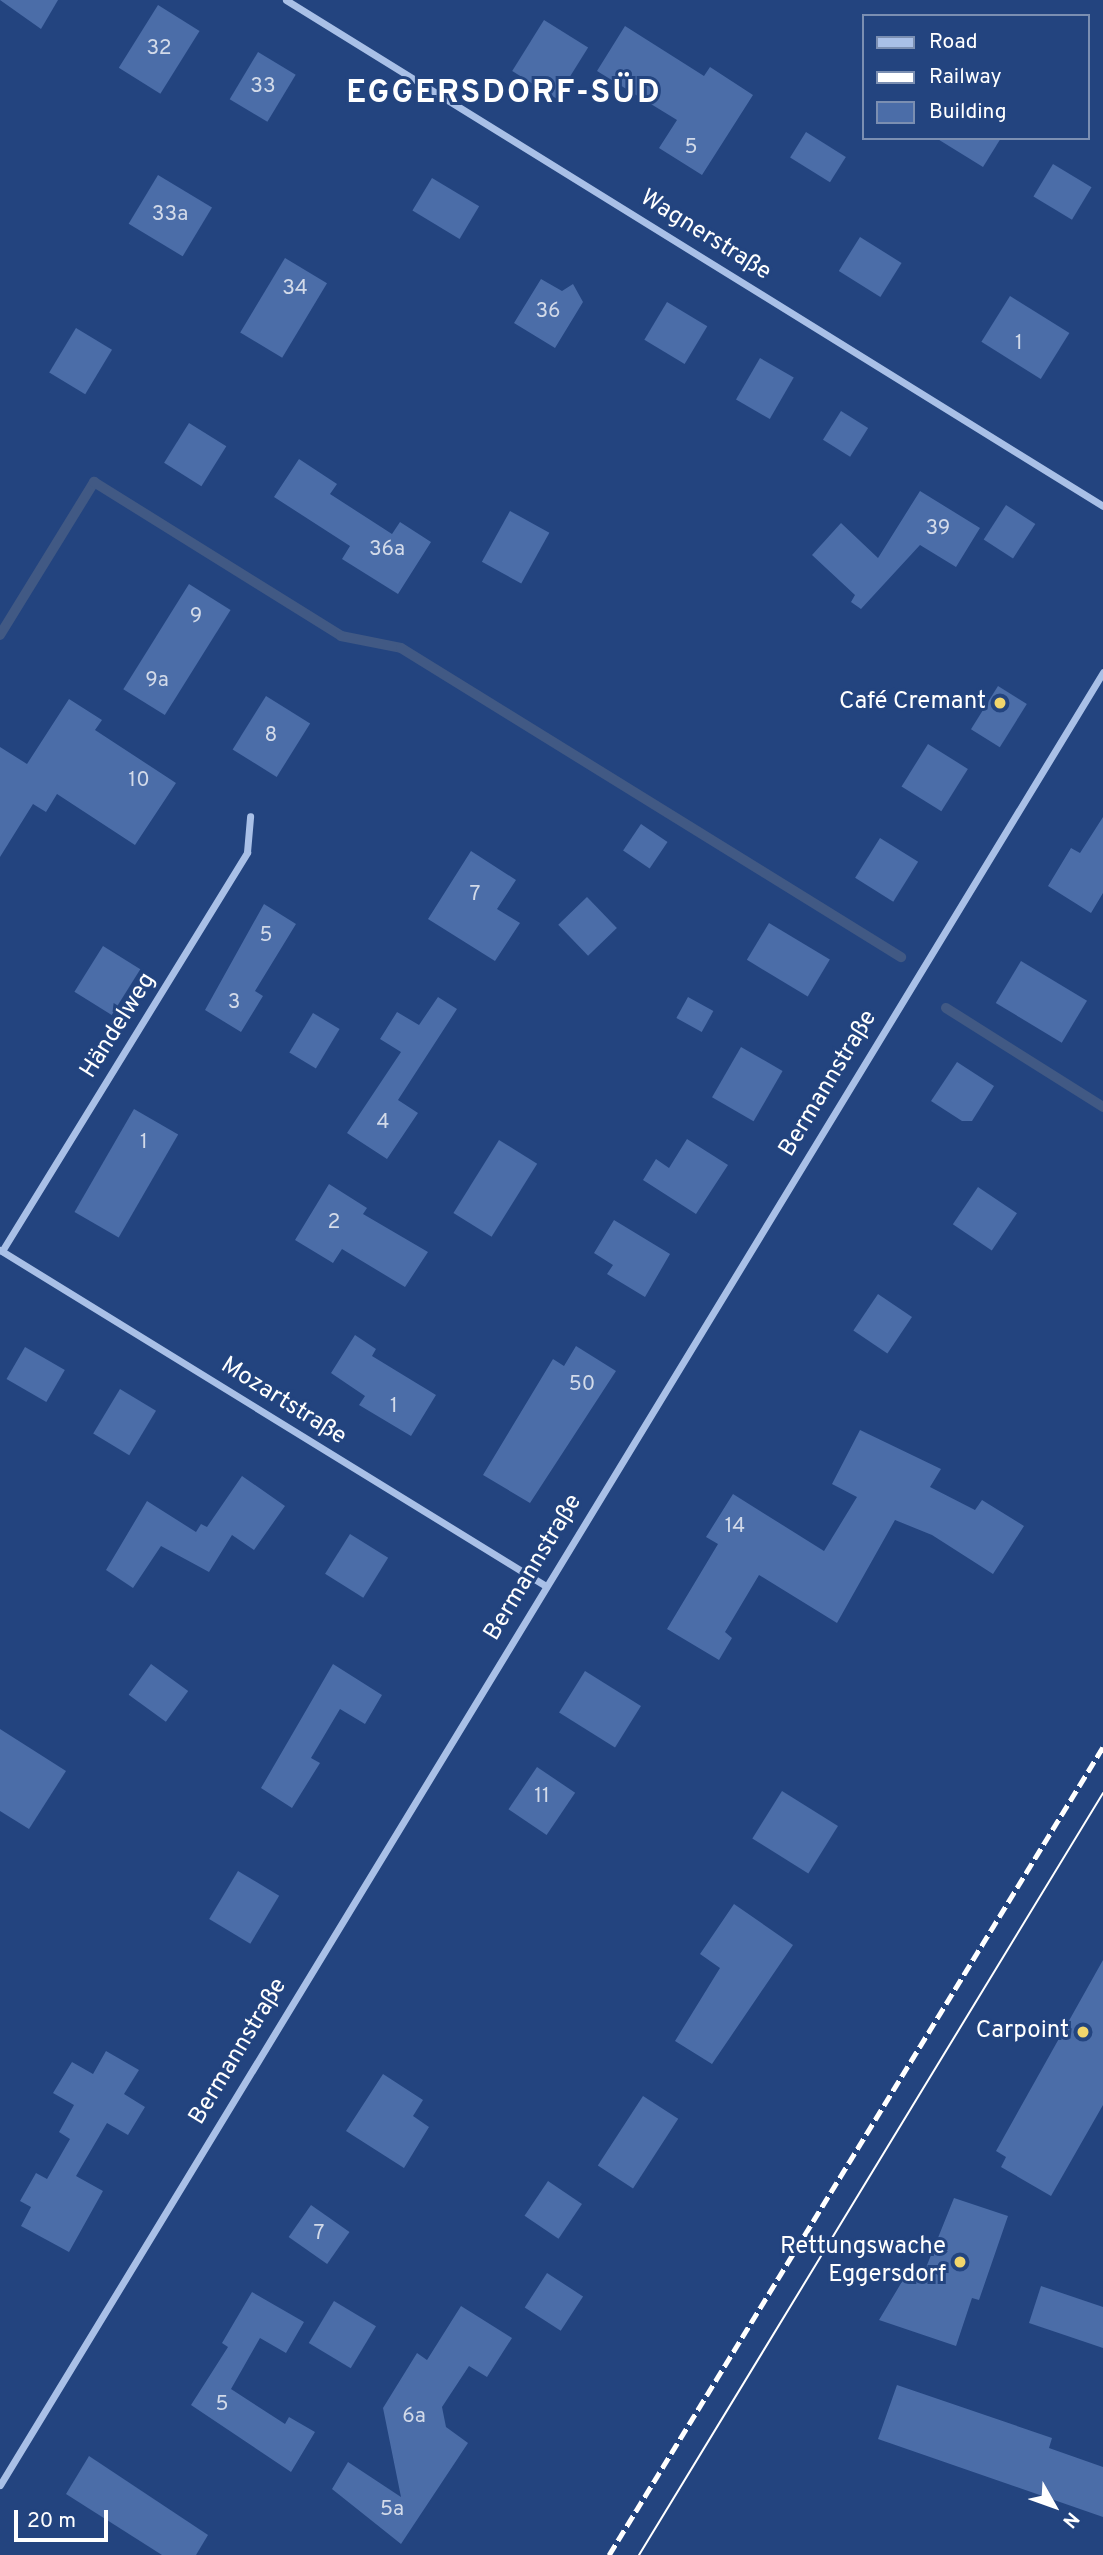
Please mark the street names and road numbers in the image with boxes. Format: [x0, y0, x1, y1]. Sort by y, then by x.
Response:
street label: Wagnerstraße [634, 184, 776, 288]
street label: Händelweg [75, 968, 163, 1084]
street label: Bermannstraße [774, 1006, 884, 1162]
street label: Mozartstraße [215, 1352, 351, 1452]
street label: Bermannstraße [479, 1490, 589, 1646]
street label: Bermannstraße [184, 1974, 294, 2130]

